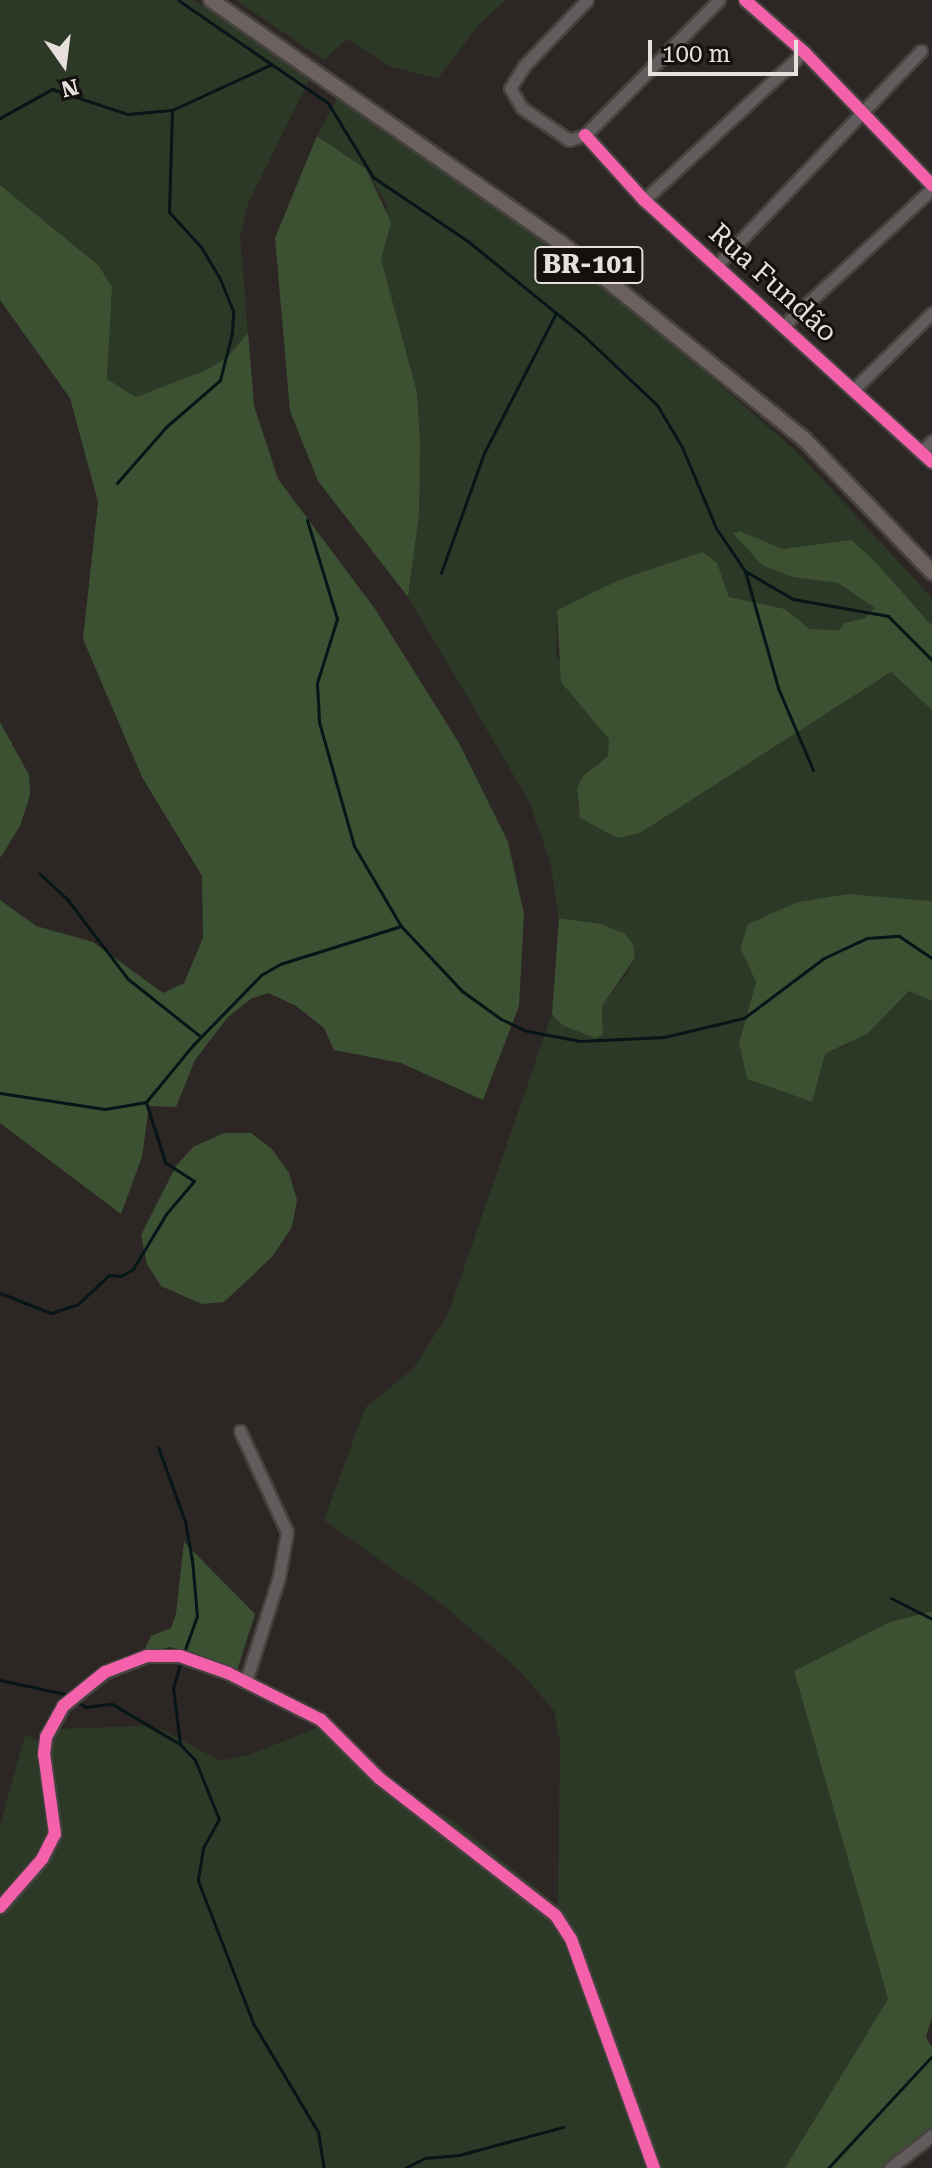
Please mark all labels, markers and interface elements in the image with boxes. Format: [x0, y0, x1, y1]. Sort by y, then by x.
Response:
north arrow [24, 24, 104, 104]
scale bar [652, 24, 802, 74]
text: 100 m [662, 40, 730, 68]
text: N [59, 74, 81, 102]
street label: Rua Fundão [702, 217, 844, 349]
road number: BR-101 [533, 243, 645, 287]

